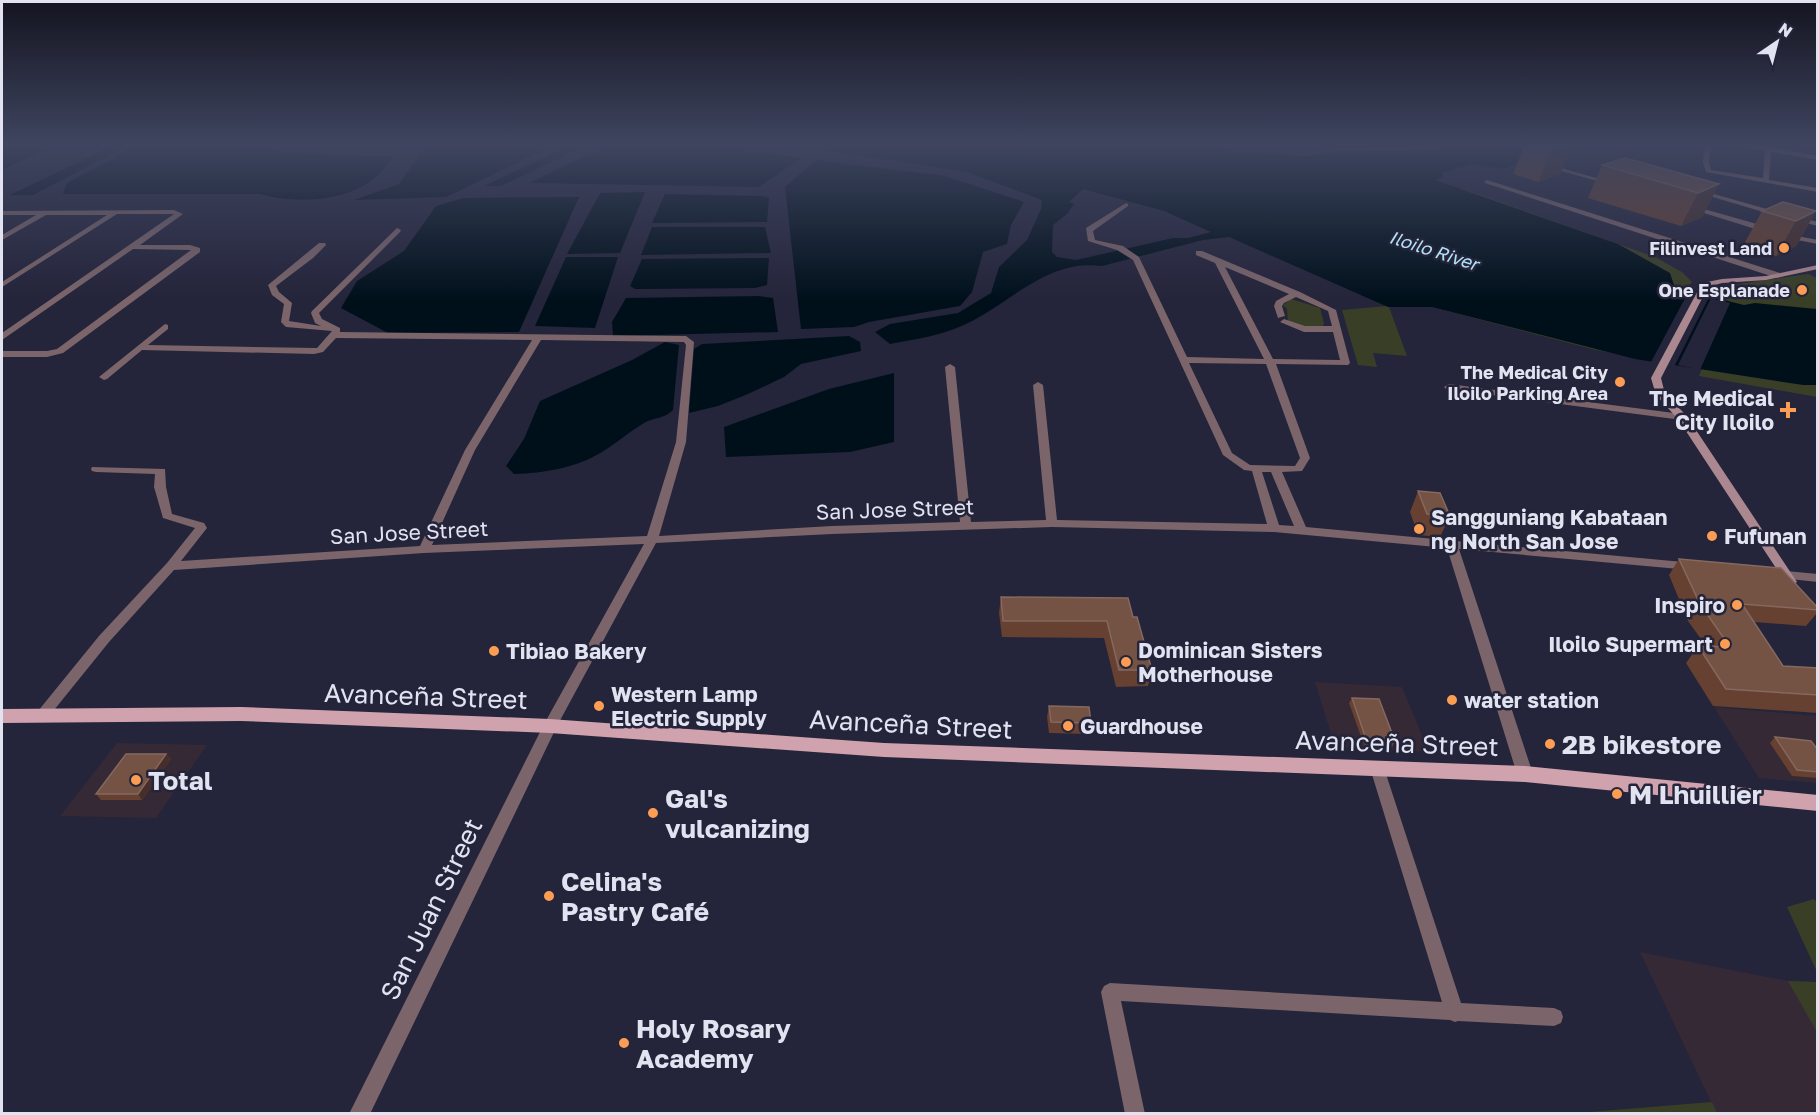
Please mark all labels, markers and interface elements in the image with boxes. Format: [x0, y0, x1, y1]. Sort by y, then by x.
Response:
north arrow [1747, 12, 1807, 72]
text: N [1775, 18, 1796, 41]
water label: Iloilo River [1387, 225, 1484, 276]
place label: Filinvest Land [1649, 237, 1772, 259]
marker: Filinvest Land [1777, 241, 1791, 255]
place label: One Esplanade [1658, 279, 1790, 301]
marker: One Esplanade [1795, 283, 1809, 297]
place label: The Medical City Iloilo Parking Area [1447, 361, 1608, 404]
marker: The Medical City Iloilo Parking Area [1613, 375, 1627, 389]
place label: The Medical City Iloilo [1649, 385, 1774, 435]
marker: The Medical City Iloilo [1779, 401, 1797, 419]
street label: San Jose Street [815, 493, 975, 525]
place label: Sangguniang Kabataan ng North San Jose [1431, 504, 1668, 554]
street label: San Jose Street [329, 515, 489, 549]
marker: Sangguniang Kabataan ng North San Jose [1412, 522, 1426, 536]
place label: Fufunan [1724, 523, 1807, 549]
marker: Fufunan [1705, 529, 1719, 543]
place label: Inspiro [1654, 592, 1725, 618]
marker: Inspiro [1730, 598, 1744, 612]
place label: Iloilo Supermart [1548, 631, 1713, 657]
place label: Dominican Sisters Motherhouse [1138, 637, 1323, 687]
marker: Iloilo Supermart [1718, 637, 1732, 651]
place label: Tibiao Bakery [506, 638, 647, 664]
marker: Tibiao Bakery [487, 644, 501, 658]
marker: Dominican Sisters Motherhouse [1119, 655, 1133, 669]
street label: Avanceña Street [324, 677, 528, 715]
place label: Western Lamp Electric Supply [611, 681, 767, 731]
place label: water station [1464, 687, 1599, 713]
marker: water station [1445, 693, 1459, 707]
marker: Western Lamp Electric Supply [592, 699, 606, 713]
street label: Avanceña Street [808, 703, 1014, 745]
place label: Guardhouse [1080, 713, 1203, 739]
marker: Guardhouse [1061, 719, 1075, 733]
street label: Avanceña Street [1295, 724, 1499, 762]
place label: 2B bikestore [1562, 729, 1721, 760]
marker: 2B bikestore [1543, 737, 1557, 751]
place label: Total [148, 765, 213, 796]
marker: Total [129, 773, 143, 787]
place label: M Lhuillier [1629, 779, 1762, 810]
place label: Gal's vulcanizing [665, 783, 810, 844]
marker: M Lhuillier [1610, 787, 1624, 801]
marker: Gal's vulcanizing [646, 806, 660, 820]
street label: San Juan Street [374, 813, 488, 1005]
place label: Celina's Pastry Café [561, 866, 709, 927]
marker: Celina's Pastry Café [542, 889, 556, 903]
place label: Holy Rosary Academy [636, 1013, 791, 1074]
marker: Holy Rosary Academy [617, 1036, 631, 1050]

